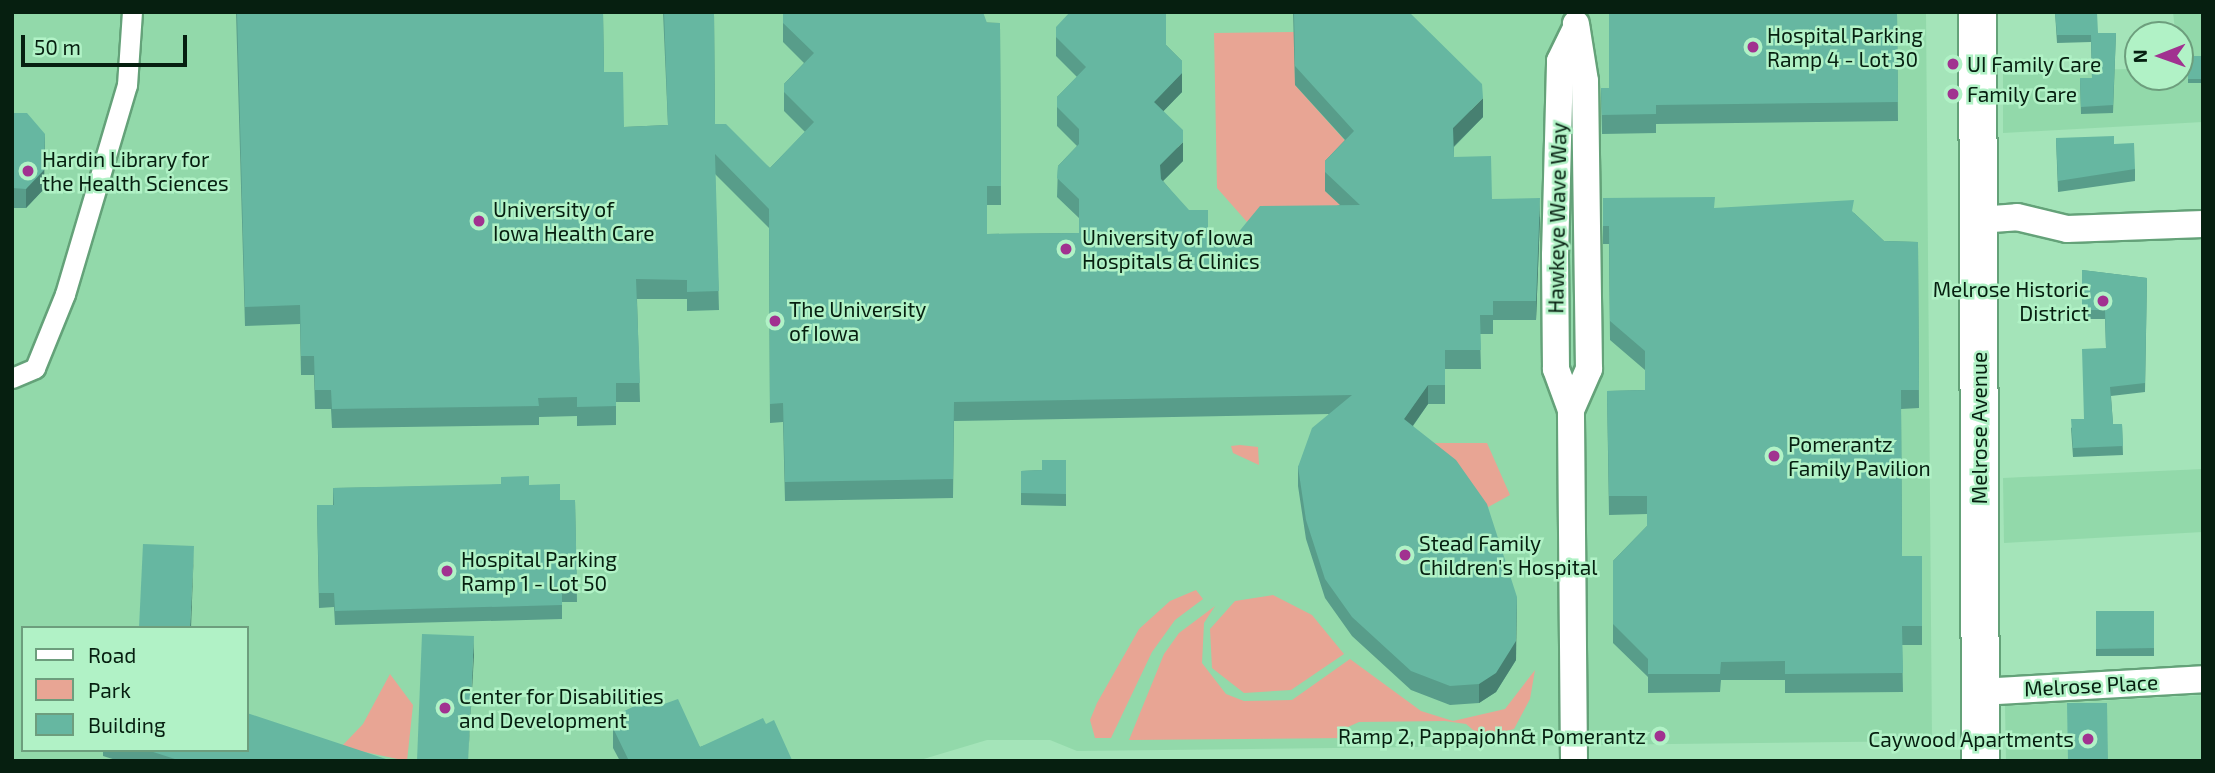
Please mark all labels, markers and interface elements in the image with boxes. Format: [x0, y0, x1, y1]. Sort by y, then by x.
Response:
scale bar [24, 21, 191, 65]
north arrow [2124, 21, 2194, 91]
place label: Hospital Parking Ramp 4 - Lot 30 [1767, 22, 1924, 72]
text: 50 m [34, 34, 81, 59]
marker: Hospital Parking Ramp 4 - Lot 30 [1745, 39, 1761, 55]
text: N [2128, 49, 2151, 63]
place label: UI Family Care [1967, 51, 2102, 77]
marker: UI Family Care [1945, 56, 1961, 72]
place label: Family Care [1967, 81, 2077, 107]
marker: Family Care [1945, 86, 1961, 102]
street label: Hawkeye Wave Way [1543, 122, 1571, 314]
place label: Hardin Library for the Health Sciences [42, 146, 229, 196]
marker: Hardin Library for the Health Sciences [20, 163, 36, 179]
place label: University of Iowa Health Care [493, 196, 655, 246]
marker: University of Iowa Health Care [471, 213, 487, 229]
place label: University of Iowa Hospitals & Clinics [1082, 224, 1260, 274]
marker: University of Iowa Hospitals & Clinics [1056, 239, 1076, 259]
place label: Melrose Historic District [1933, 276, 2089, 326]
marker: Melrose Historic District [2095, 293, 2111, 309]
place label: The University of Iowa [789, 296, 926, 346]
marker: The University of Iowa [767, 313, 783, 329]
street label: Melrose Avenue [1966, 351, 1992, 505]
place label: Pomerantz Family Pavilion [1788, 431, 1931, 481]
marker: Pomerantz Family Pavilion [1766, 448, 1782, 464]
place label: Stead Family Children's Hospital [1419, 530, 1598, 580]
place label: Hospital Parking Ramp 1 - Lot 50 [461, 546, 618, 596]
marker: Stead Family Children's Hospital [1397, 547, 1413, 563]
marker: Hospital Parking Ramp 1 - Lot 50 [439, 563, 455, 579]
legend [21, 626, 248, 752]
text: Road [88, 642, 136, 667]
street label: Melrose Place [2023, 669, 2159, 701]
text: Park [88, 677, 131, 702]
place label: Center for Disabilities and Development [459, 683, 665, 733]
marker: Center for Disabilities and Development [437, 700, 453, 716]
text: Building [88, 712, 166, 737]
place label: Ramp 2, Pappajohn& Pomerantz [1338, 723, 1646, 749]
place label: Caywood Apartments [1868, 726, 2074, 752]
marker: Ramp 2, Pappajohn& Pomerantz [1652, 728, 1668, 744]
marker: Caywood Apartments [2080, 731, 2096, 747]

